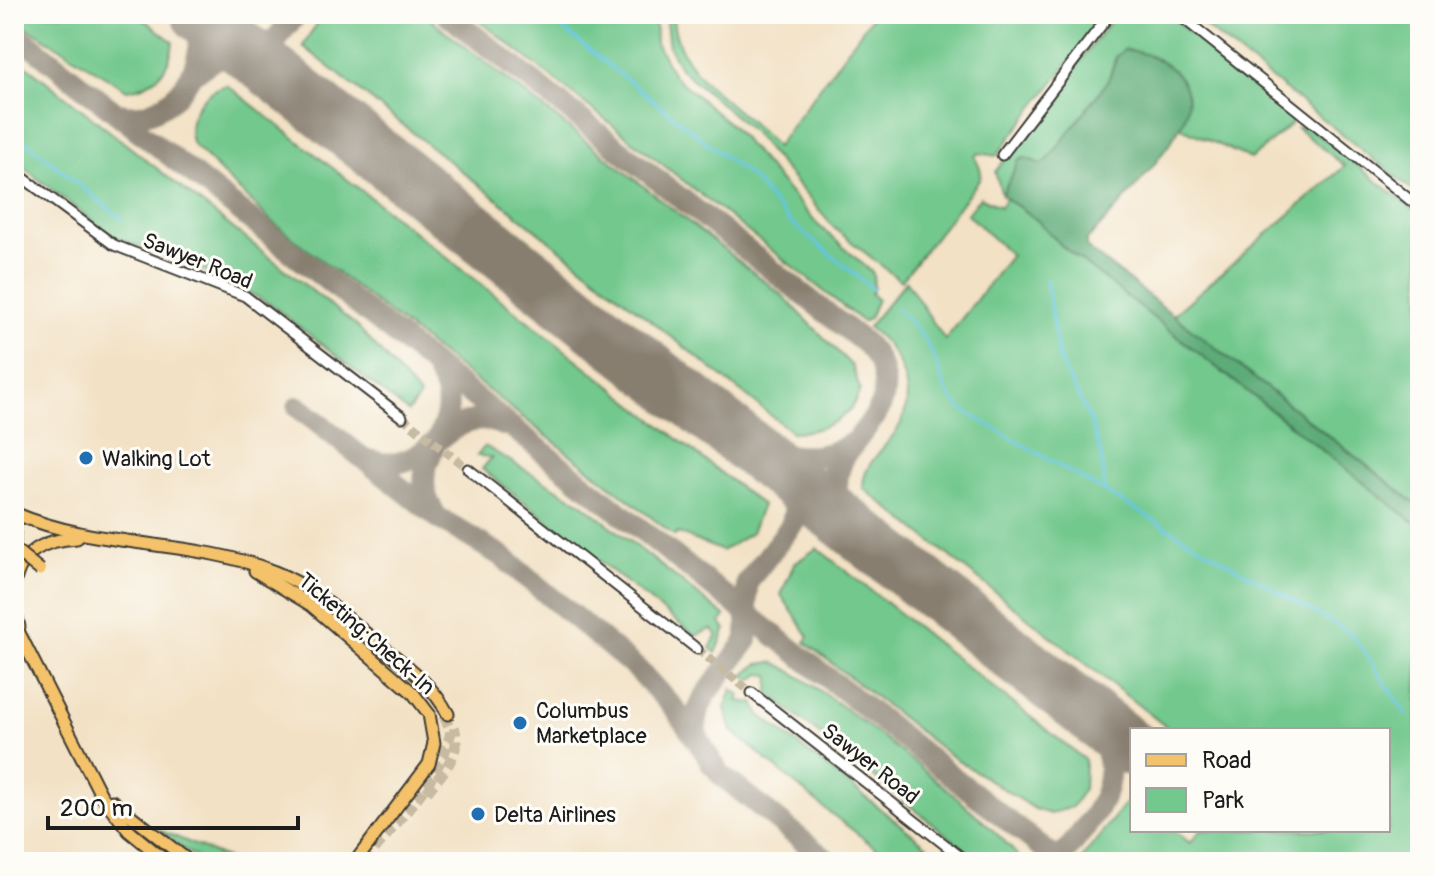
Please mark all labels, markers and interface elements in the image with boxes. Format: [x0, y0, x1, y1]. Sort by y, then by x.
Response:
street label: Sawyer Road [139, 226, 257, 296]
place label: Walking Lot [102, 445, 211, 473]
marker: Walking Lot [77, 449, 95, 467]
street label: Ticketing;Check-In [292, 567, 441, 701]
place label: Columbus Marketplace [536, 697, 647, 750]
marker: Columbus Marketplace [511, 714, 529, 732]
street label: Sawyer Road [816, 717, 925, 811]
legend [1130, 728, 1390, 832]
text: Road [1202, 746, 1252, 775]
scale bar [48, 780, 298, 830]
text: Park [1202, 786, 1244, 815]
text: 200 m [60, 794, 133, 823]
place label: Delta Airlines [494, 801, 616, 829]
marker: Delta Airlines [469, 805, 487, 823]

